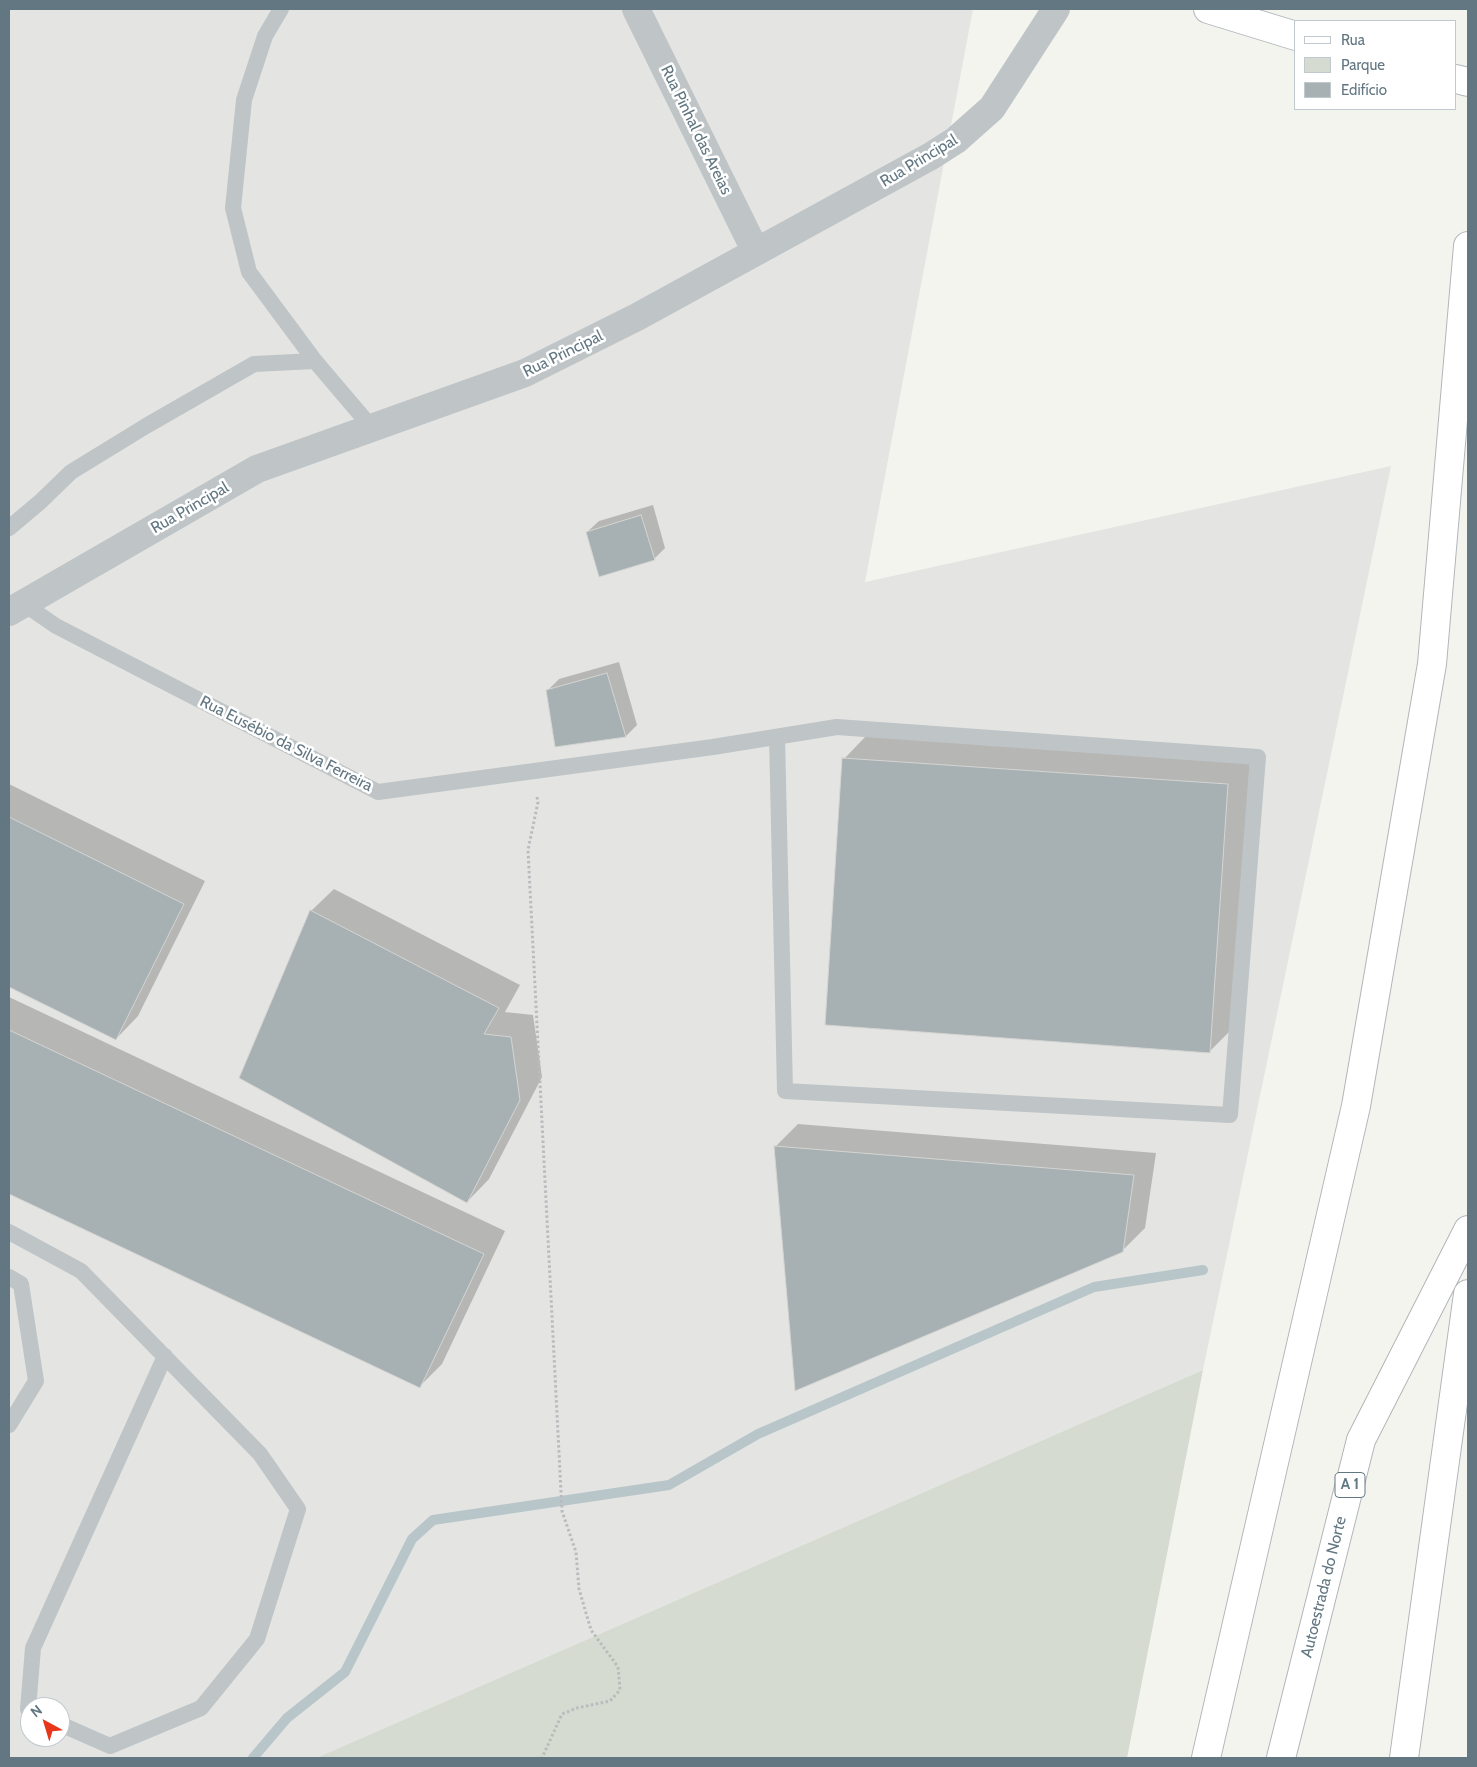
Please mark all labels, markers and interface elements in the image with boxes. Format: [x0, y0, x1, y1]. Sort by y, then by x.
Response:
legend [1294, 20, 1457, 110]
text: Rua [1341, 31, 1365, 49]
text: Parque [1341, 56, 1385, 74]
street label: Rua Pinhal das Areias [656, 62, 736, 198]
text: Edifício [1341, 81, 1387, 99]
street label: Rua Principal [877, 130, 961, 192]
street label: Rua Principal [520, 326, 606, 382]
street label: Rua Principal [148, 478, 232, 538]
street label: Rua Eusébio da Silva Ferreira [197, 692, 375, 796]
road number: A 1 [1335, 1472, 1365, 1498]
street label: Autoestrada do Norte [1297, 1514, 1351, 1660]
north arrow [20, 1697, 70, 1747]
text: N [27, 1701, 46, 1721]

